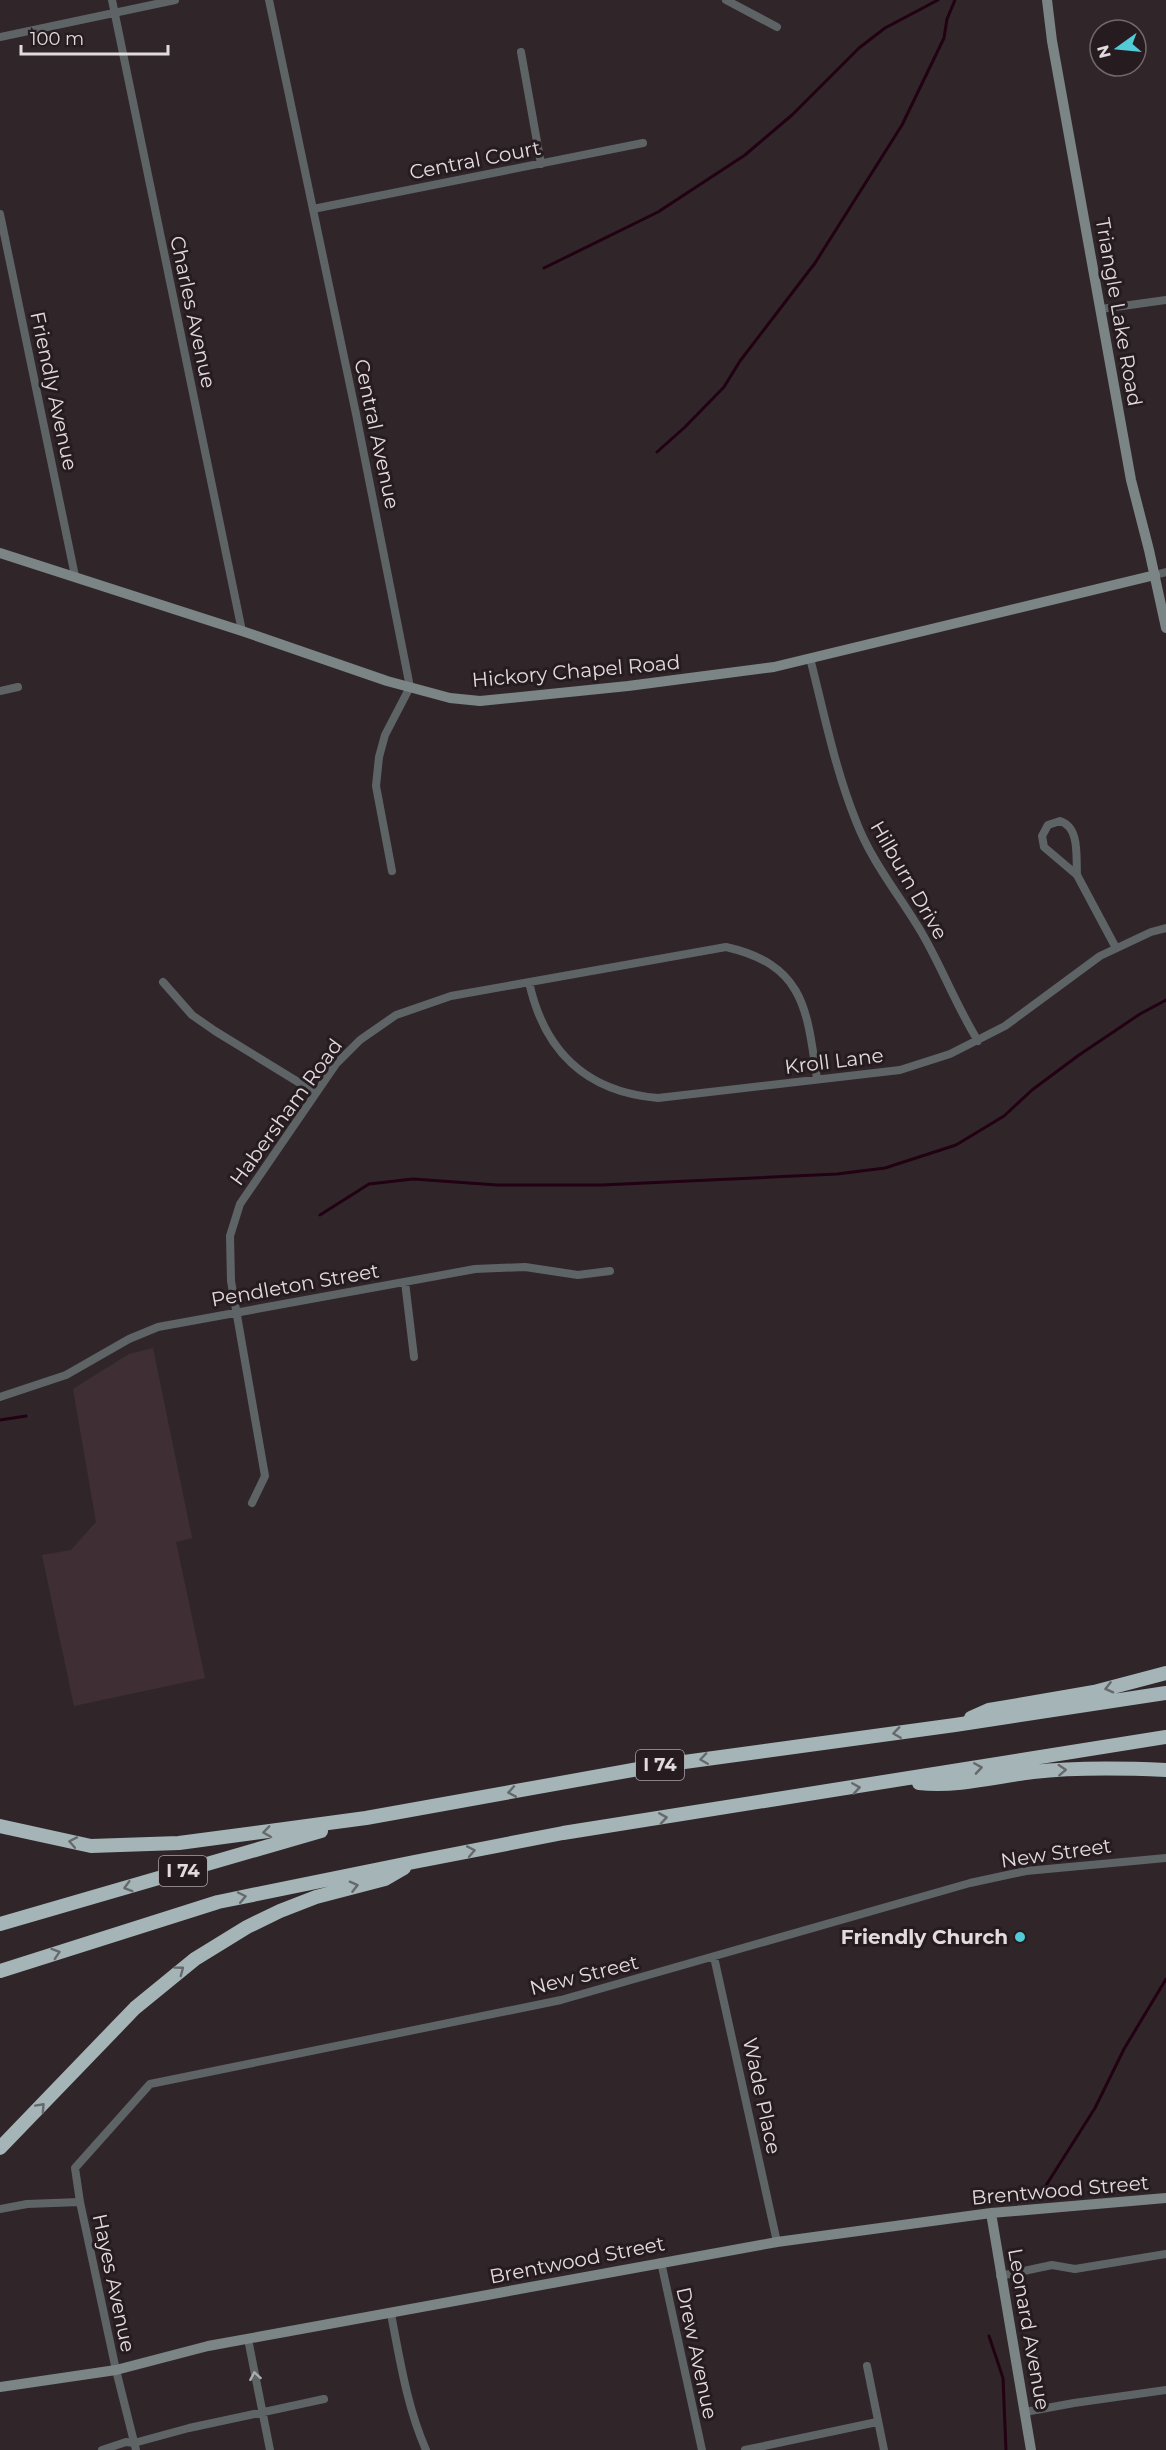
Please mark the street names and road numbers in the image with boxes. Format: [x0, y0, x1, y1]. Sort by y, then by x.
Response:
street label: Central Court [407, 136, 543, 184]
street label: Triangle Lake Road [1091, 216, 1147, 408]
street label: Charles Avenue [165, 234, 221, 390]
street label: Friendly Avenue [25, 309, 83, 473]
street label: Central Avenue [349, 357, 405, 511]
street label: Hickory Chapel Road [471, 650, 681, 692]
street label: Hilburn Drive [865, 816, 953, 944]
street label: Habersham Road [225, 1034, 347, 1190]
street label: Kroll Lane [783, 1043, 885, 1079]
street label: Pendleton Street [209, 1258, 381, 1312]
road number: I 74 [636, 1750, 684, 1780]
street label: New Street [999, 1833, 1113, 1873]
road number: I 74 [159, 1856, 207, 1886]
street label: New Street [527, 1950, 641, 2000]
street label: Wade Place [738, 2036, 786, 2156]
street label: Brentwood Street [970, 2170, 1150, 2210]
street label: Hayes Avenue [88, 2212, 140, 2354]
street label: Brentwood Street [487, 2231, 667, 2289]
street label: Leonard Avenue [1003, 2246, 1055, 2412]
street label: Drew Avenue [671, 2285, 723, 2421]

